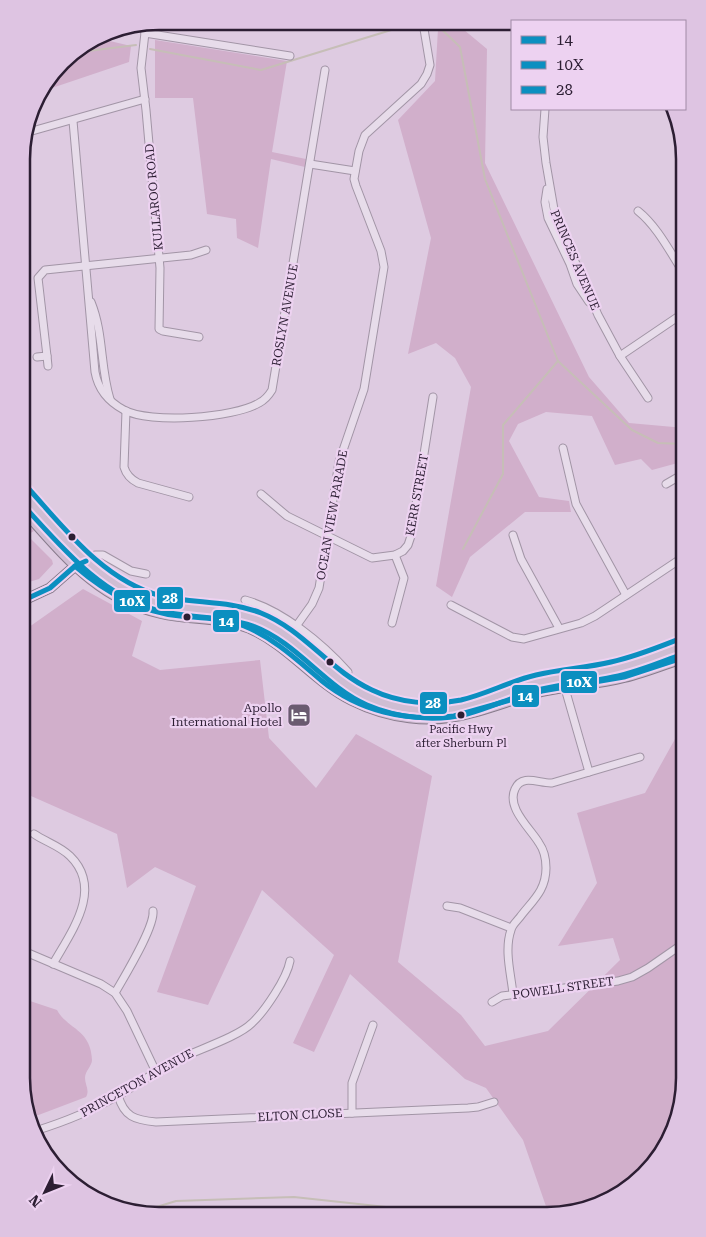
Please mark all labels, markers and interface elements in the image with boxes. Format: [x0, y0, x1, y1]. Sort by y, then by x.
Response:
legend [511, 20, 686, 110]
text: 14 [556, 31, 573, 49]
text: 10X [556, 56, 584, 74]
text: 28 [556, 81, 573, 99]
street label: KULLAROO ROAD [142, 143, 166, 251]
street label: PRINCES AVENUE [548, 208, 602, 312]
street label: ROSLYN AVENUE [269, 263, 301, 367]
street label: OCEAN VIEW PARADE [314, 449, 350, 581]
street label: KERR STREET [403, 453, 431, 537]
unlabelled marker [67, 532, 77, 542]
line badge: 28 [156, 586, 184, 610]
line badge: 10X [113, 589, 151, 613]
text: 28 [162, 590, 178, 606]
text: 10X [119, 593, 146, 609]
line badge: 14 [212, 609, 240, 633]
unlabelled marker [182, 612, 192, 622]
text: 14 [218, 613, 234, 629]
unlabelled marker [325, 657, 335, 667]
line badge: 10X [560, 670, 598, 694]
text: 10X [566, 674, 593, 690]
line badge: 14 [511, 684, 540, 708]
text: 14 [517, 688, 533, 704]
line badge: 28 [419, 691, 448, 715]
text: 28 [425, 695, 441, 711]
place label: Apollo International Hotel [171, 701, 282, 729]
hotel icon: Apollo International Hotel [286, 702, 312, 728]
marker: Pacific Hwy after Sherburn Pl [456, 710, 466, 720]
place label: Pacific Hwy after Sherburn Pl [415, 723, 507, 750]
street label: POWELL STREET [511, 974, 615, 1002]
street label: PRINCETON AVENUE [78, 1046, 196, 1120]
street label: ELTON CLOSE [257, 1106, 343, 1124]
north arrow [20, 1167, 70, 1217]
text: N [26, 1191, 45, 1210]

